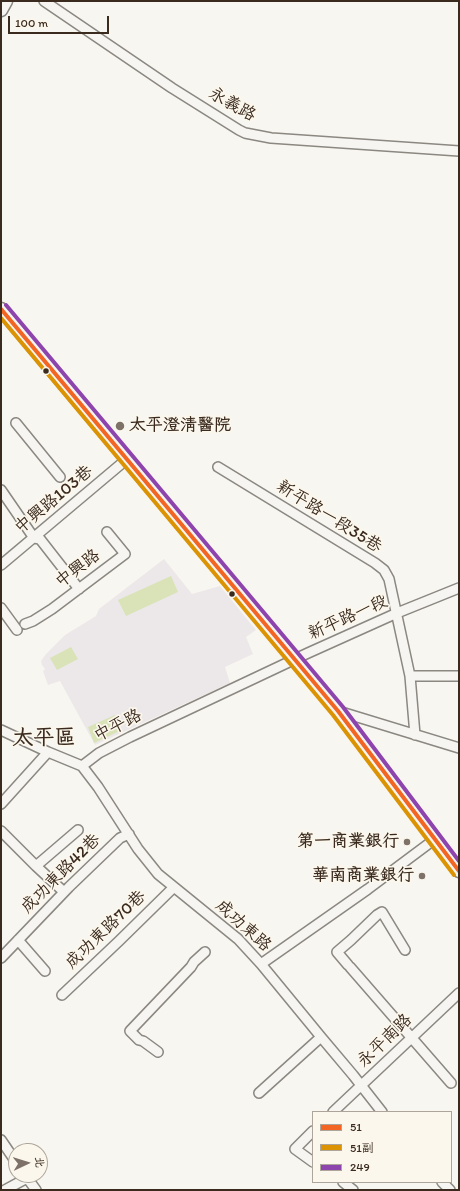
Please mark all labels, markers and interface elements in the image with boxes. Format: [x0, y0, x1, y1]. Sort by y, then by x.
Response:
scale bar [10, 8, 111, 34]
text: 100 m [15, 16, 48, 30]
street label: 永義路 [205, 84, 259, 126]
unlabelled marker [41, 366, 51, 376]
place label: 太平澄清醫院 [129, 416, 231, 436]
marker: 太平澄清醫院 [114, 420, 126, 432]
street label: 中興路103巷 [11, 461, 97, 539]
street label: 新平路一段35巷 [273, 477, 385, 557]
street label: 中興路 [51, 546, 105, 592]
unlabelled marker [227, 589, 237, 599]
street label: 新平路一段 [305, 591, 391, 645]
street label: 中平路 [91, 705, 145, 747]
district label: 太平區 [13, 726, 75, 752]
street label: 成功東路42巷 [17, 830, 105, 918]
place label: 第一商業銀行 [297, 832, 399, 852]
marker: 第一商業銀行 [402, 837, 412, 847]
place label: 華南商業銀行 [312, 866, 414, 886]
marker: 華南商業銀行 [417, 871, 427, 881]
street label: 成功東路70巷 [62, 887, 150, 973]
street label: 成功東路 [211, 896, 275, 956]
street label: 永平南路 [353, 1010, 417, 1072]
legend [312, 1111, 452, 1183]
text: 51 [350, 1120, 362, 1134]
text: 51副 [350, 1141, 374, 1155]
north arrow [8, 1143, 48, 1183]
text: 北 [33, 1156, 46, 1168]
text: 249 [350, 1160, 370, 1174]

